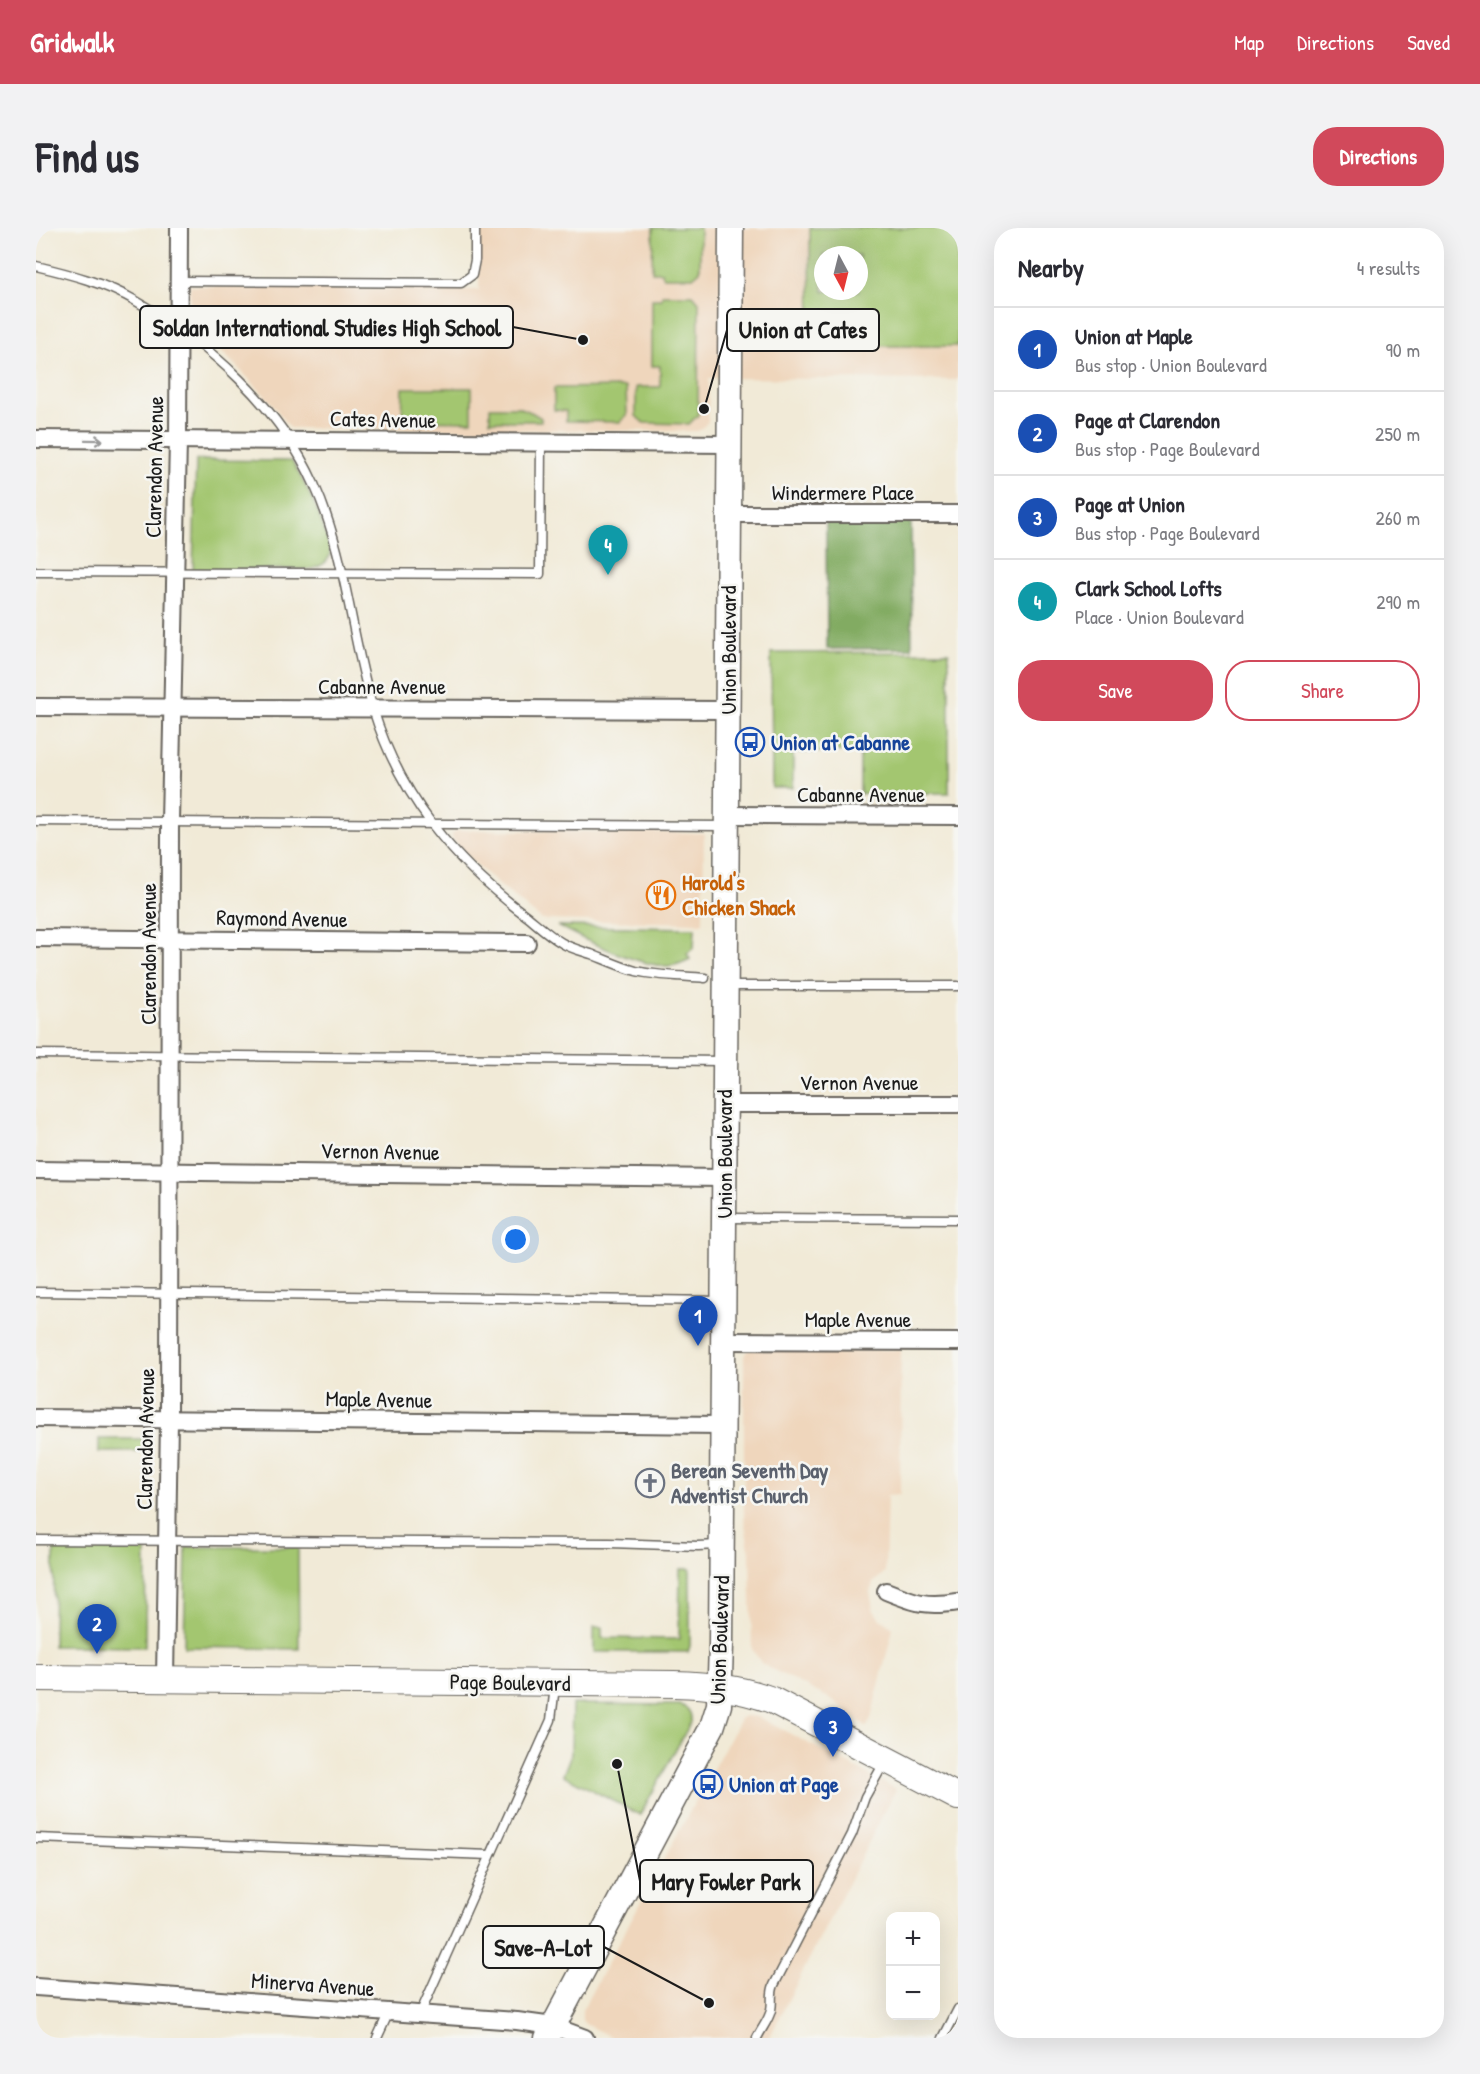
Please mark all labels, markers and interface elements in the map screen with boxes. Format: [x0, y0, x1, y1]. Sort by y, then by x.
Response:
text: Gridwalk [30, 23, 114, 61]
text: Map [1234, 28, 1264, 57]
text: Directions [1297, 28, 1374, 57]
text: Saved [1407, 28, 1450, 57]
button: Directions [1313, 127, 1444, 186]
text: Find us [36, 128, 139, 185]
north arrow [814, 246, 868, 300]
text: Nearby [1018, 250, 1084, 285]
text: 4 results [1357, 254, 1420, 281]
callout: Soldan International Studies High School [140, 306, 513, 348]
callout: Union at Cates [727, 309, 879, 351]
text: Soldan International Studies High School [153, 311, 502, 344]
text: Union at Cates [739, 313, 867, 345]
text: Union at Maple [1075, 321, 1193, 351]
text: 1 [1034, 336, 1041, 363]
text: 90 m [1386, 336, 1420, 363]
text: Bus stop · Union Boulevard [1075, 351, 1267, 378]
street label: Clarendon Avenue [138, 396, 170, 538]
street label: Cates Avenue [330, 403, 437, 435]
text: Page at Clarendon [1075, 405, 1220, 435]
text: 2 [1033, 420, 1042, 447]
text: 250 m [1375, 420, 1420, 447]
one-way arrow [84, 434, 104, 446]
text: Bus stop · Page Boulevard [1075, 435, 1260, 462]
street label: Windermere Place [772, 477, 915, 507]
text: Page at Union [1075, 489, 1185, 519]
text: 3 [1033, 504, 1042, 531]
text: 260 m [1376, 504, 1420, 531]
text: Bus stop · Page Boulevard [1075, 519, 1260, 546]
pin: 4 [588, 526, 628, 575]
text: Clark School Lofts [1075, 573, 1222, 603]
street label: Union Boulevard [713, 585, 743, 714]
text: 4 [1034, 588, 1041, 615]
text: 290 m [1376, 588, 1420, 615]
text: Place · Union Boulevard [1075, 603, 1244, 630]
button: Save [1018, 660, 1213, 721]
button: Share [1225, 660, 1420, 721]
street label: Cabanne Avenue [318, 671, 446, 701]
bus stop icon: Union at Cabanne [734, 726, 766, 758]
place label: Union at Cabanne [771, 727, 910, 757]
street label: Cabanne Avenue [797, 779, 925, 809]
place label: Harold's Chicken Shack [682, 867, 796, 922]
restaurant icon: Harold's Chicken Shack [645, 879, 677, 911]
street label: Clarendon Avenue [133, 883, 163, 1025]
street label: Raymond Avenue [216, 902, 348, 934]
street label: Vernon Avenue [799, 1067, 919, 1097]
street label: Union Boulevard [709, 1089, 739, 1218]
street label: Vernon Avenue [320, 1135, 440, 1167]
your location [501, 1225, 530, 1254]
pin: 1 [678, 1296, 718, 1346]
street label: Maple Avenue [805, 1304, 912, 1334]
street label: Clarendon Avenue [129, 1368, 161, 1510]
street label: Maple Avenue [325, 1383, 433, 1415]
place label: Berean Seventh Day Adventist Church [671, 1455, 829, 1510]
church icon: Berean Seventh Day Adventist Church [634, 1467, 666, 1499]
street label: Union Boulevard [702, 1575, 736, 1705]
pin: 2 [78, 1604, 116, 1654]
street label: Page Boulevard [449, 1666, 571, 1698]
pin: 3 [814, 1708, 852, 1757]
bus stop icon: Union at Page [692, 1768, 724, 1800]
place label: Union at Page [729, 1769, 839, 1800]
callout: Mary Fowler Park [640, 1860, 813, 1902]
text: Mary Fowler Park [651, 1865, 801, 1898]
map controls [886, 1912, 940, 2020]
button: + [886, 1912, 940, 1966]
callout: Save-A-Lot [483, 1926, 604, 1968]
text: Save-A-Lot [494, 1931, 593, 1963]
street label: Minerva Avenue [250, 1965, 376, 2003]
button: − [886, 1966, 940, 2020]

